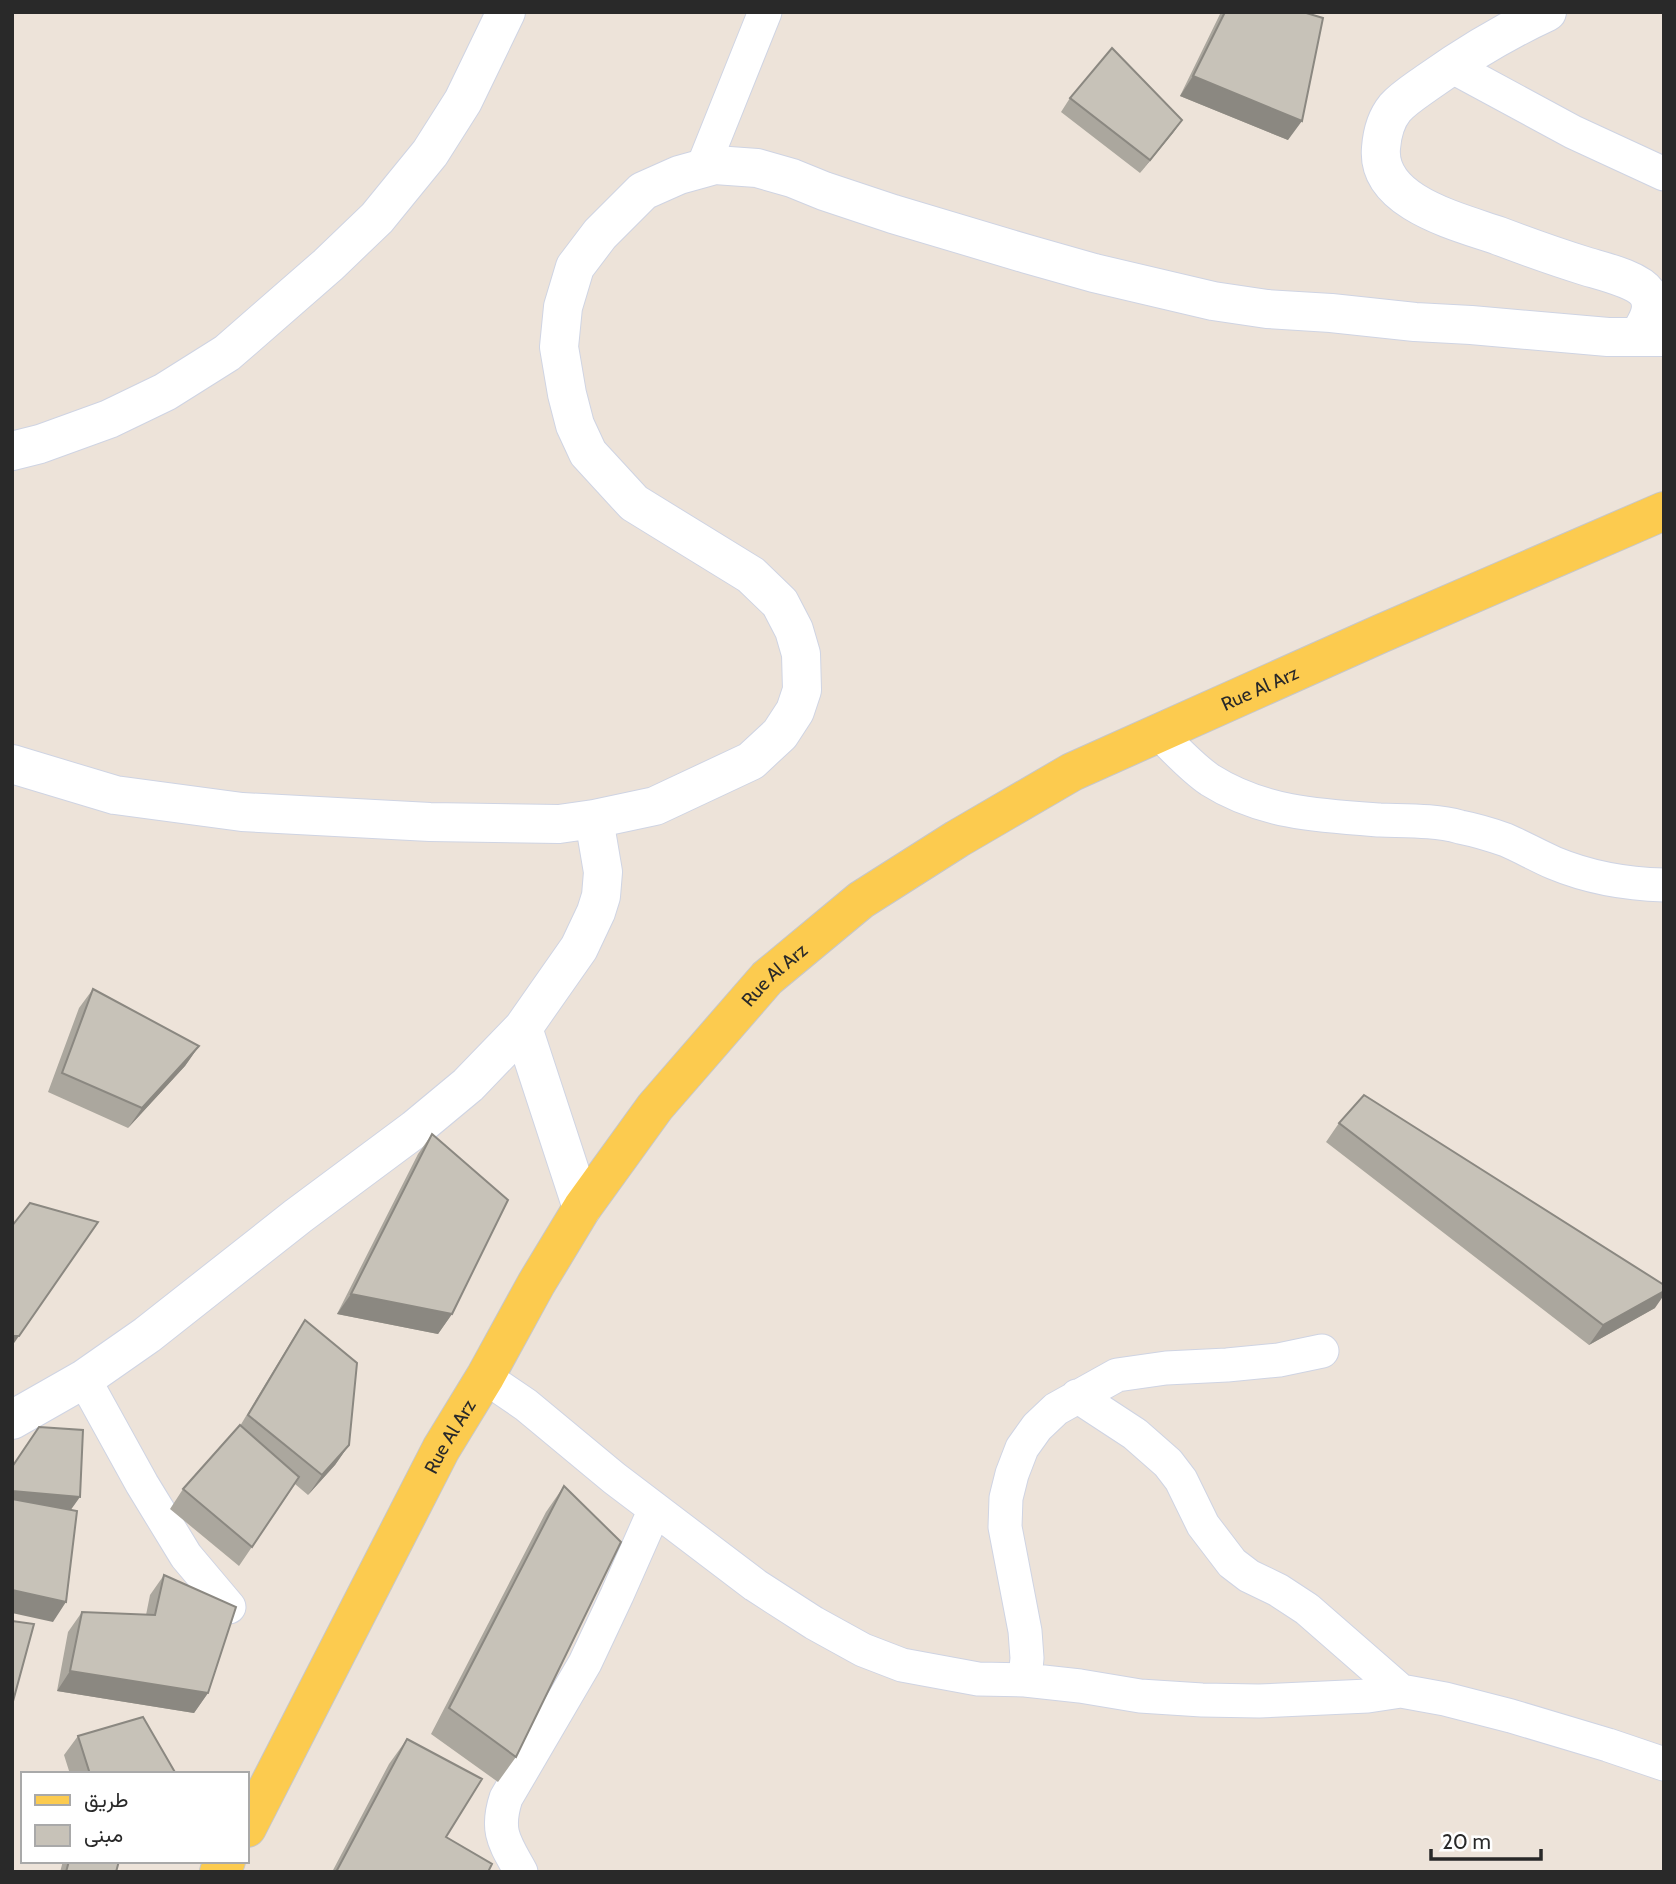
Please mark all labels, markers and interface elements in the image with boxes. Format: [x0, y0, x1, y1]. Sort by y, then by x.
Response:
street label: Rue Al Arz [1217, 661, 1302, 715]
street label: Rue Al Arz [736, 938, 812, 1011]
street label: Rue Al Arz [419, 1395, 480, 1477]
legend [21, 1772, 248, 1863]
text: طريق [84, 1787, 129, 1813]
scale bar [1431, 1818, 1541, 1862]
text: مبنى [84, 1822, 123, 1847]
text: 20 m [1442, 1829, 1491, 1854]

